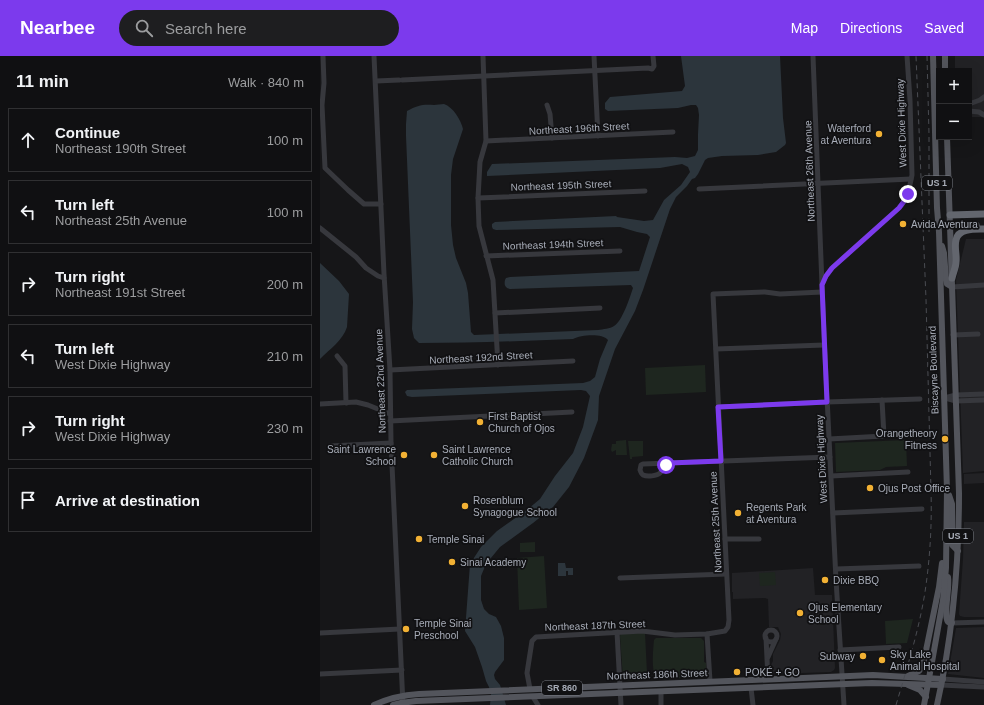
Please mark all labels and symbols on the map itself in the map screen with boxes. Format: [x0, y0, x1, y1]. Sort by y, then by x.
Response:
street label: West Dixie Highway [894, 78, 909, 168]
street label: Northeast 196th Street [528, 120, 630, 137]
street label: Northeast 26th Avenue [802, 120, 817, 222]
place label: Waterford at Aventura [821, 123, 871, 146]
marker: Waterford at Aventura [874, 129, 884, 139]
road number: US 1 [922, 176, 952, 190]
street label: Northeast 195th Street [511, 178, 612, 193]
route end [899, 185, 917, 203]
marker: Avida Aventura [898, 219, 908, 229]
place label: Avida Aventura [911, 219, 978, 230]
street label: Northeast 194th Street [503, 237, 604, 252]
street label: Biscayne Boulevard [926, 326, 941, 414]
street label: Northeast 22nd Avenue [373, 328, 388, 433]
street label: Northeast 192nd Street [429, 349, 533, 366]
place label: First Baptist Church of Ojos [488, 411, 555, 434]
street label: West Dixie Highway [814, 414, 829, 504]
marker: First Baptist Church of Ojos [475, 417, 485, 427]
place label: Orangetheory Fitness [876, 428, 937, 451]
marker: Orangetheory Fitness [940, 434, 950, 444]
place label: Saint Lawrence School [327, 444, 396, 467]
place label: Saint Lawrence Catholic Church [442, 444, 513, 467]
marker: Saint Lawrence School [399, 450, 409, 460]
marker: Saint Lawrence Catholic Church [429, 450, 439, 460]
route start [657, 456, 675, 474]
street label: Northeast 25th Avenue [707, 471, 724, 573]
marker: Ojus Post Office [865, 483, 875, 493]
place label: Ojus Post Office [878, 483, 951, 494]
place label: Rosenblum Synagogue School [473, 495, 557, 518]
marker: Rosenblum Synagogue School [460, 501, 470, 511]
place label: Regents Park at Aventura [746, 502, 808, 525]
marker: Regents Park at Aventura [733, 508, 743, 518]
road number: US 1 [943, 529, 973, 543]
marker: Temple Sinai [414, 534, 424, 544]
place label: Temple Sinai [427, 534, 484, 545]
marker: Sinai Academy [447, 557, 457, 567]
place label: Sinai Academy [460, 557, 526, 568]
marker: Dixie BBQ [820, 575, 830, 585]
place label: Dixie BBQ [833, 575, 879, 586]
place label: Ojus Elementary School [808, 602, 882, 625]
marker: Ojus Elementary School [795, 608, 805, 618]
place label: Temple Sinai Preschool [414, 618, 471, 641]
street label: Northeast 187th Street [545, 618, 646, 633]
marker: Temple Sinai Preschool [401, 624, 411, 634]
place label: Sky Lake Animal Hospital [890, 649, 959, 672]
place label: Subway [819, 651, 855, 662]
marker: Subway [858, 651, 868, 661]
marker: Sky Lake Animal Hospital [877, 655, 887, 665]
place label: POKÉ + GO [745, 666, 800, 678]
street label: Northeast 186th Street [607, 667, 708, 682]
marker: POKÉ + GO [732, 667, 742, 677]
road number: SR 860 [542, 681, 582, 695]

